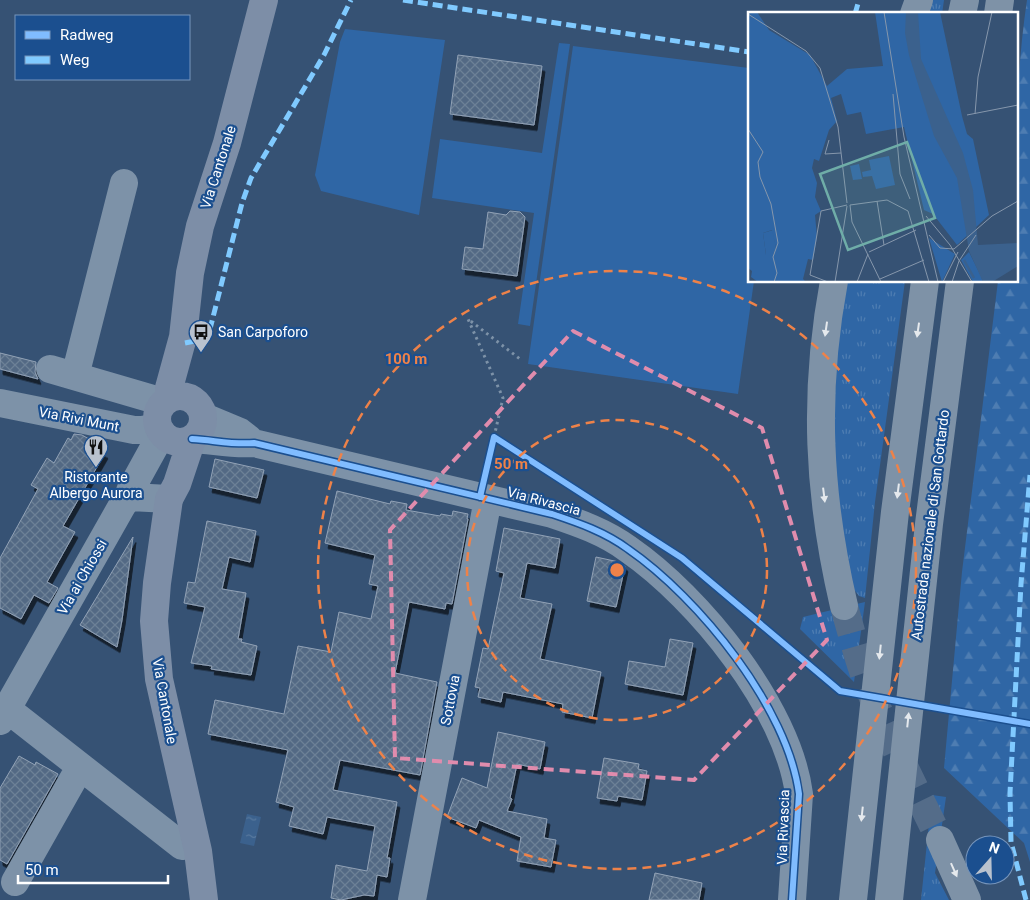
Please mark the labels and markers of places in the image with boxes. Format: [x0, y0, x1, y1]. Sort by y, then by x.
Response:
bus stop icon: San Carpoforo [188, 319, 214, 353]
place label: San Carpoforo [218, 324, 308, 340]
restaurant icon: Ristorante Albergo Aurora [83, 434, 109, 468]
place label: Ristorante Albergo Aurora [49, 469, 143, 501]
centre of rings [608, 561, 626, 579]

